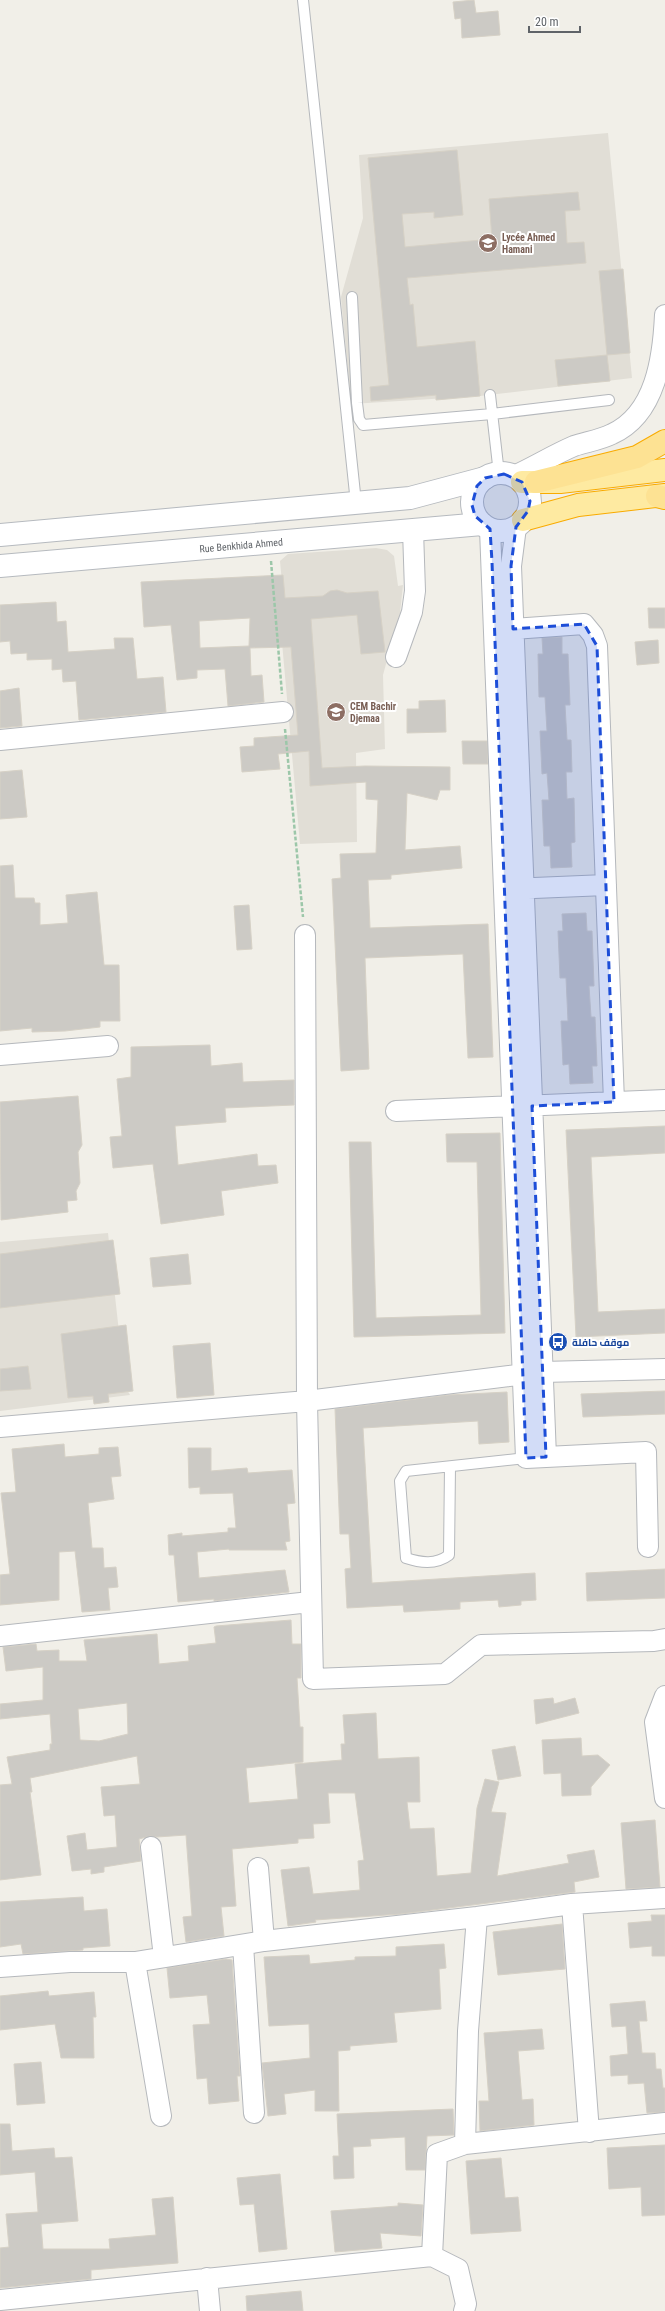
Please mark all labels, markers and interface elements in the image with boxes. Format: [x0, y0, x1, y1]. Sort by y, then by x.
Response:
scale bar [529, 8, 580, 34]
text: 20 m [535, 15, 559, 29]
school or university icon: Lycée Ahmed Hamani [477, 232, 499, 254]
place label: Lycée Ahmed Hamani [502, 232, 555, 255]
street label: Rue Benkhida Ahmed [199, 536, 283, 555]
school or university icon: CEM Bachir Djemaa [325, 701, 347, 723]
place label: CEM Bachir Djemaa [350, 701, 397, 724]
bus stop icon: موقف حافلة [547, 1331, 569, 1353]
place label: موقف حافلة [572, 1337, 629, 1349]

